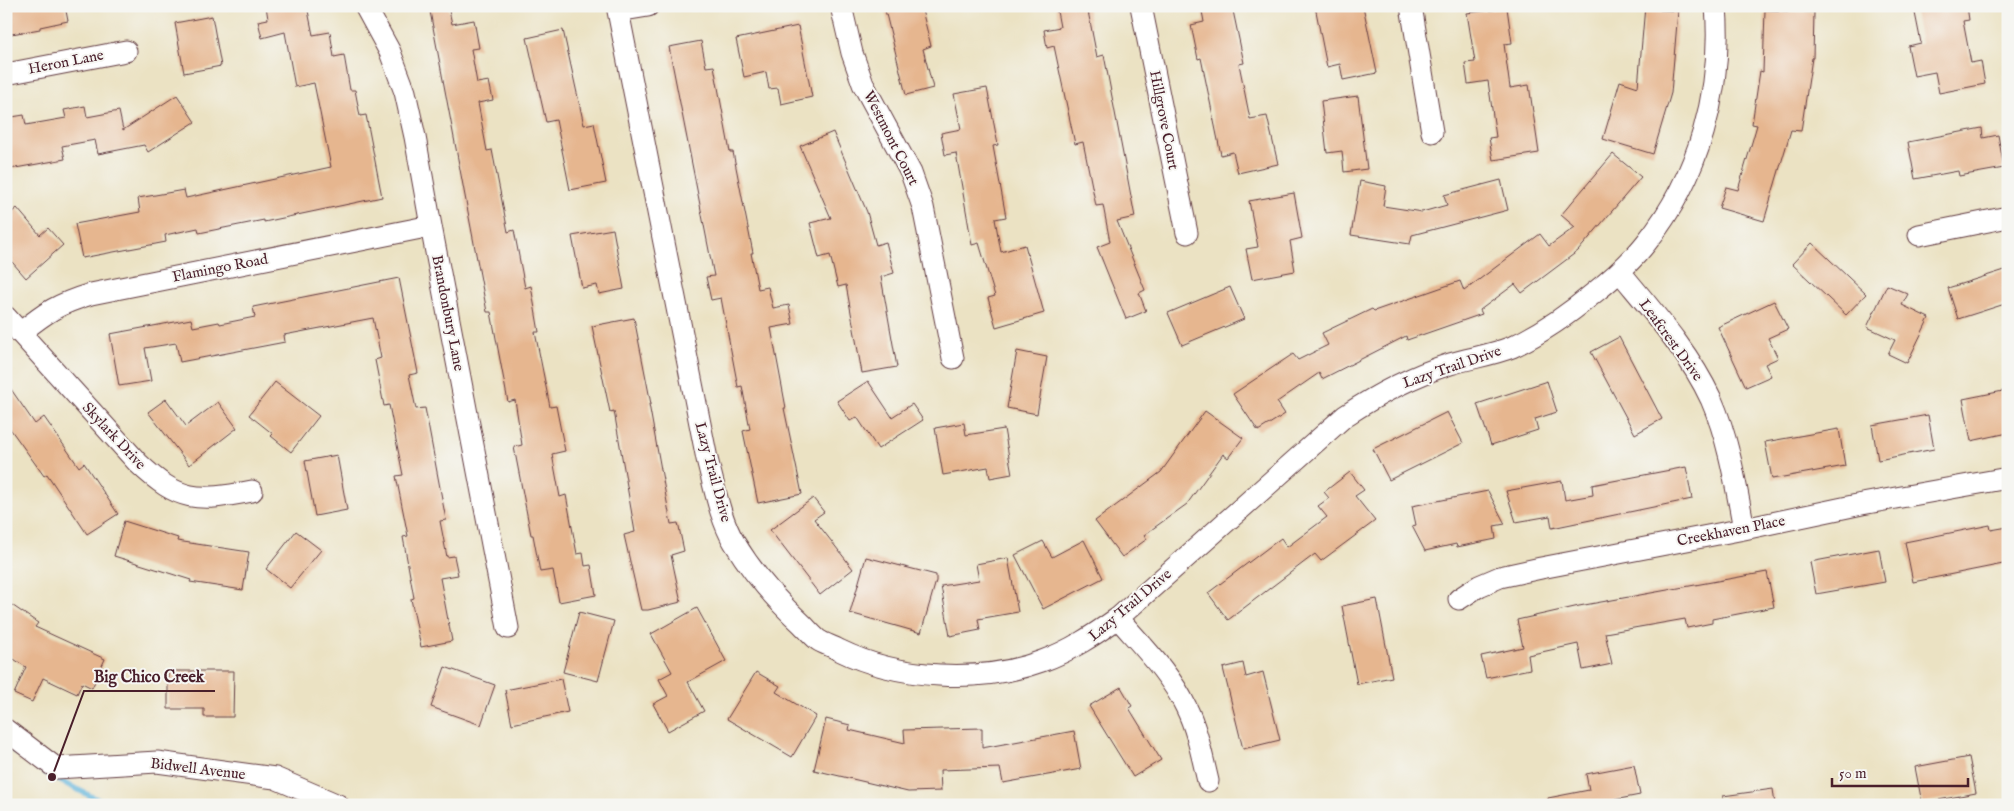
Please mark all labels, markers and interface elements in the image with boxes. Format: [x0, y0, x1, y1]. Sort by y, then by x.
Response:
street label: Heron Lane [27, 45, 105, 79]
street label: Hillgrove Court [1145, 69, 1183, 171]
street label: Westmont Court [859, 87, 923, 189]
street label: Flamingo Road [171, 249, 270, 287]
street label: Brandonbury Lane [427, 253, 469, 373]
street label: Leafcrest Drive [1635, 295, 1707, 385]
street label: Lazy Trail Drive [1400, 341, 1504, 393]
street label: Skylark Drive [78, 398, 150, 474]
street label: Lazy Trail Drive [691, 420, 736, 524]
street label: Creekhaven Place [1675, 511, 1787, 551]
street label: Lazy Trail Drive [1084, 565, 1176, 645]
callout: Big Chico Creek [84, 660, 215, 691]
text: Big Chico Creek [94, 668, 205, 688]
street label: Bidwell Avenue [149, 754, 247, 784]
scale bar [1832, 756, 1968, 788]
text: 50 m [1839, 764, 1867, 783]

